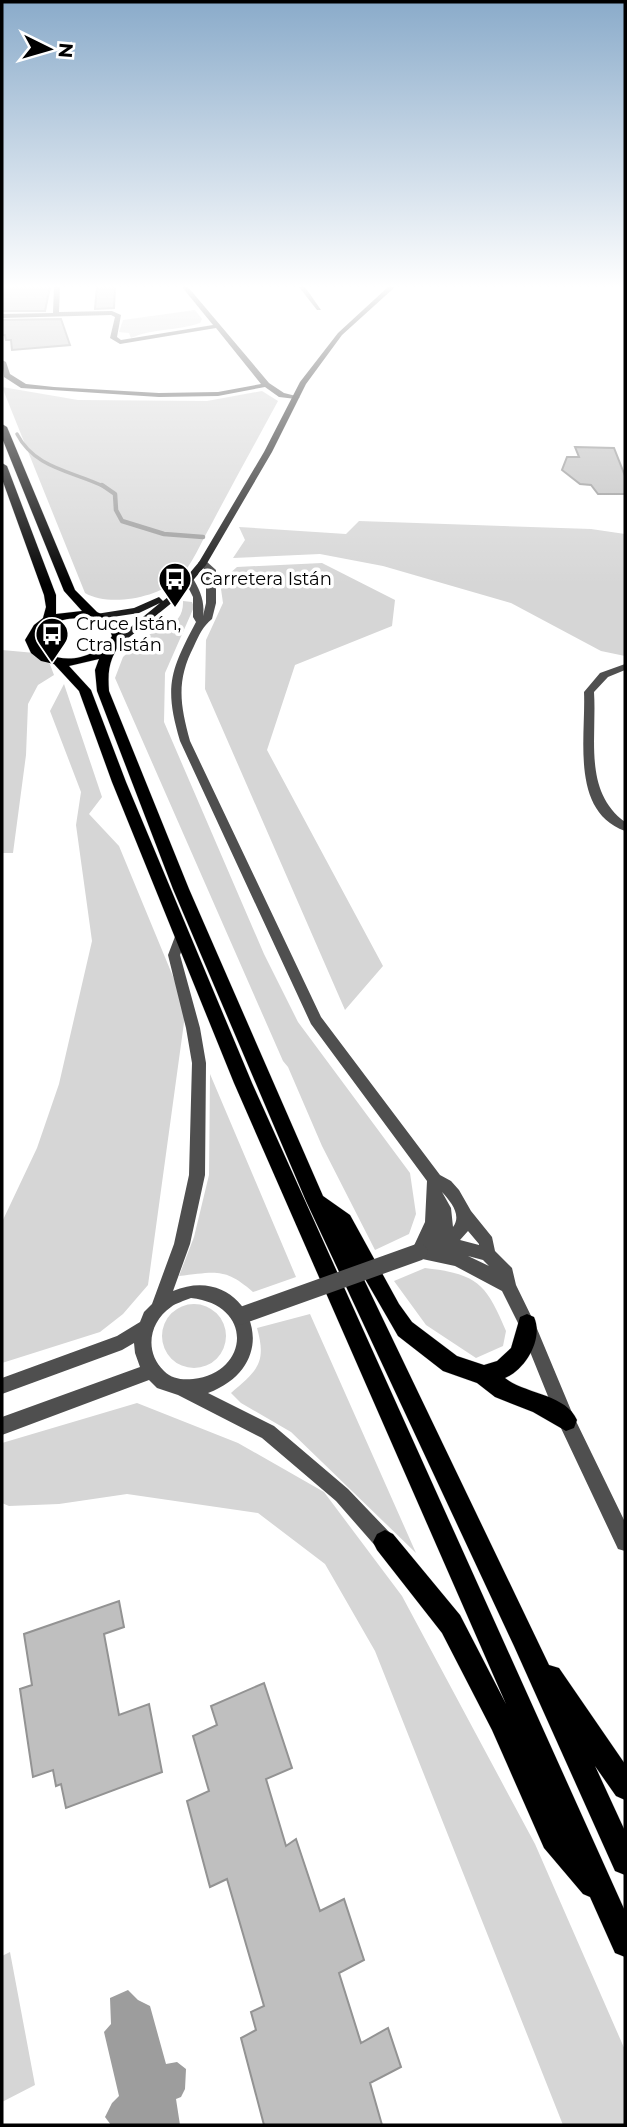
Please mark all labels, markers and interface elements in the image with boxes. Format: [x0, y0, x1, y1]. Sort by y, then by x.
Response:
north arrow [14, 14, 84, 84]
text: N [53, 42, 78, 59]
bus stop icon: Carretera Istán [156, 560, 194, 609]
place label: Carretera Istán [200, 568, 332, 590]
place label: Cruce Istán, Ctra Istán [76, 613, 181, 656]
bus stop icon: Cruce Istán, Ctra Istán [33, 615, 71, 664]

